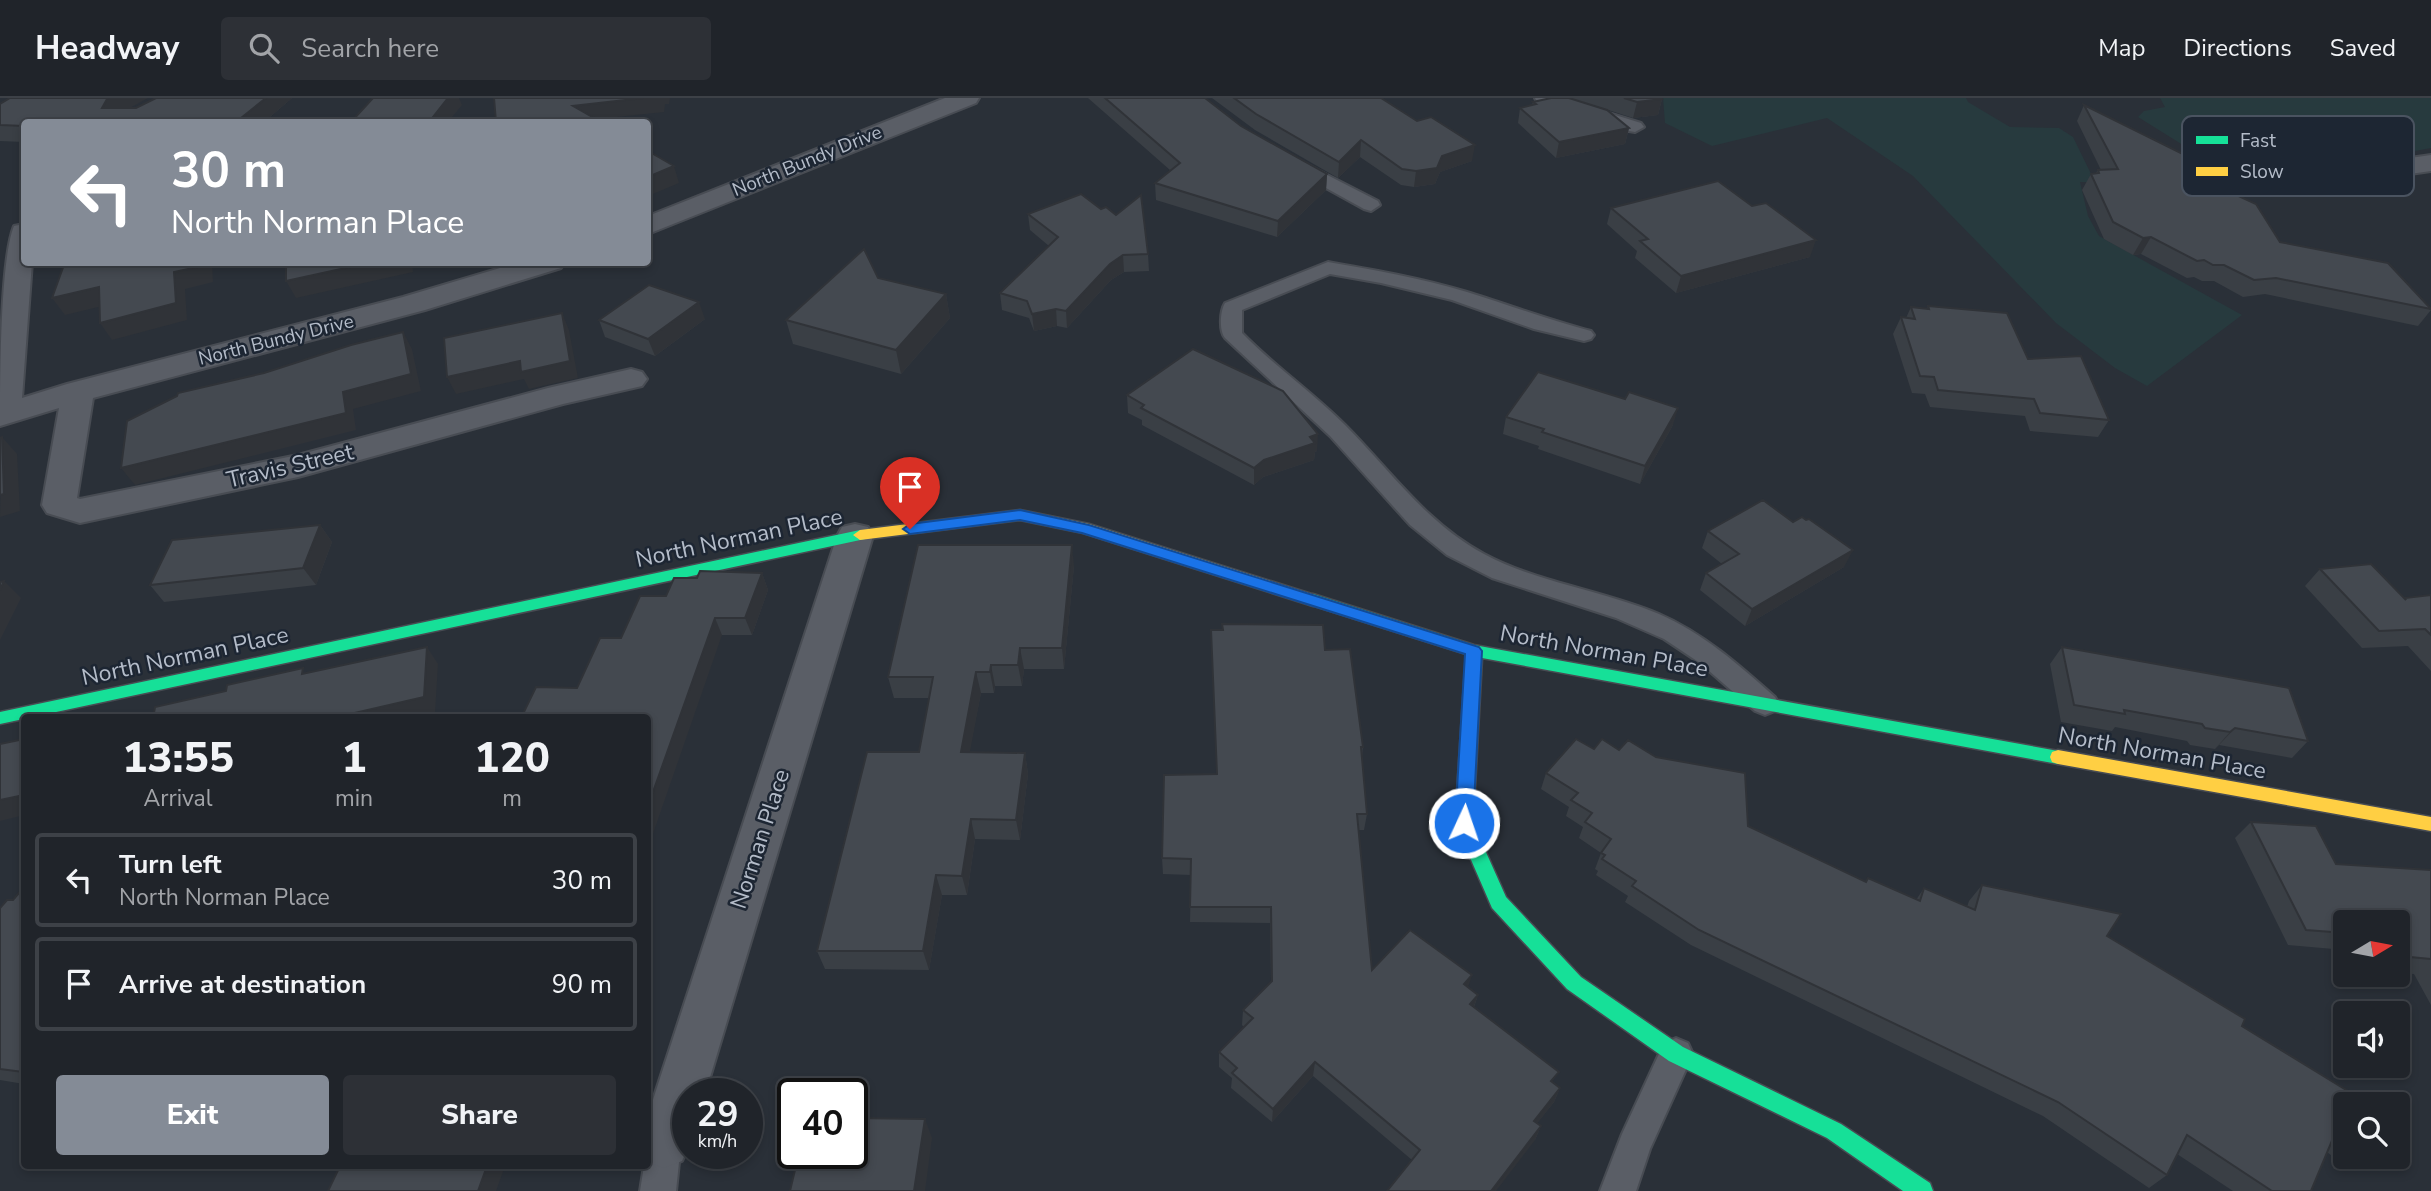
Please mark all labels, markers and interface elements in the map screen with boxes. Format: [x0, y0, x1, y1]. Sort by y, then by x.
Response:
search box [221, 17, 711, 80]
text: Headway [35, 26, 179, 71]
icon: search [245, 29, 283, 67]
text: Search here [301, 31, 439, 66]
text: Map [2098, 32, 2145, 64]
text: Directions [2183, 32, 2292, 64]
text: Saved [2330, 32, 2396, 64]
legend [2182, 116, 2414, 196]
street label: North Bundy Drive [728, 119, 886, 203]
text: Fast [2240, 128, 2276, 154]
text: 30 m [171, 137, 286, 204]
icon: left [56, 147, 147, 238]
text: Slow [2240, 159, 2284, 185]
text: North Norman Place [171, 201, 464, 244]
street label: North Bundy Drive [196, 308, 356, 372]
street label: Travis Street [224, 436, 357, 496]
pin [880, 457, 940, 529]
icon: arrive [891, 468, 929, 506]
street label: North Norman Place [633, 501, 845, 575]
street label: North Norman Place [1498, 617, 1710, 685]
street label: North Norman Place [79, 619, 291, 693]
street label: North Norman Place [2056, 719, 2268, 787]
text: 13:55 [122, 730, 234, 787]
text: 1 [341, 730, 367, 787]
text: 120 [474, 730, 550, 787]
street label: Norman Place [723, 765, 797, 913]
text: Arrival [143, 783, 213, 814]
text: min [335, 783, 373, 814]
text: m [502, 783, 522, 814]
position arrow [1427, 786, 1501, 860]
text: Turn left [119, 847, 222, 882]
icon: left [60, 861, 98, 899]
text: 30 m [552, 863, 612, 898]
text: North Norman Place [119, 882, 330, 913]
north arrow [2333, 910, 2410, 987]
map controls [2333, 910, 2410, 1169]
icon: arrive [60, 965, 98, 1003]
text: Arrive at destination [119, 967, 366, 1002]
text: 90 m [552, 967, 612, 1002]
button: sound [2333, 1001, 2410, 1078]
button: Exit [56, 1075, 329, 1155]
button: Share [343, 1075, 616, 1155]
speed limit sign: 40 [777, 1078, 868, 1169]
text: 29 [696, 1091, 739, 1138]
button: search [2333, 1092, 2410, 1169]
text: km/h [698, 1129, 737, 1153]

